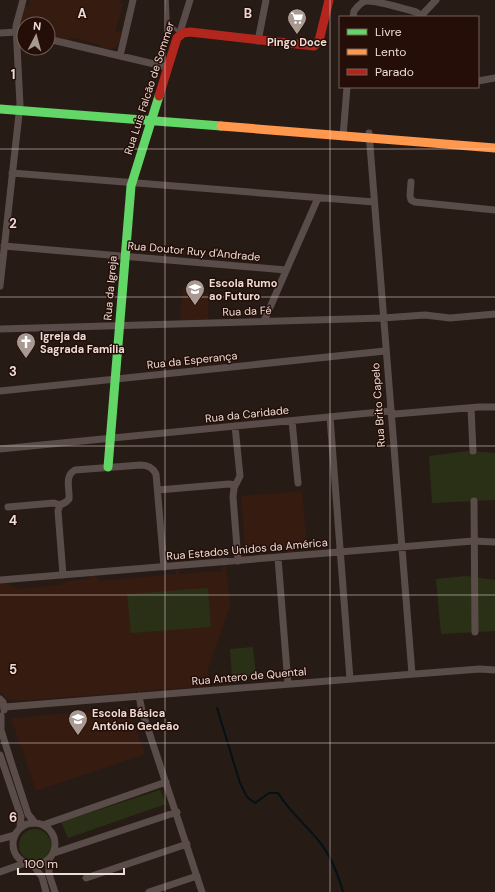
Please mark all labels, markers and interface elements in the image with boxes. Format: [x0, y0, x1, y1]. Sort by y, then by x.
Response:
text: A [77, 5, 87, 22]
text: B [244, 5, 252, 22]
supermarket icon: Pingo Doce [286, 7, 308, 35]
north arrow [16, 16, 56, 56]
legend [339, 16, 479, 88]
text: N [32, 19, 42, 33]
street label: Rua Luis Falcão de Sommer [121, 19, 177, 157]
text: Livre [375, 24, 402, 40]
place label: Pingo Doce [267, 35, 327, 49]
text: Lento [375, 44, 406, 60]
text: Parado [375, 64, 414, 80]
text: 1 [11, 66, 15, 83]
text: 2 [9, 215, 17, 232]
street label: Rua Doutor Ruy d'Andrade [127, 238, 261, 264]
street label: Rua da Igreja [100, 255, 120, 321]
place label: Escola Rumo ao Futuro [209, 276, 278, 303]
school or university icon: Escola Rumo ao Futuro [184, 278, 206, 306]
street label: Rua da Fé [222, 303, 272, 319]
place label: Igreja da Sagrada Família [40, 329, 125, 356]
church icon: Igreja da Sagrada Família [15, 331, 37, 359]
street label: Rua da Esperança [146, 348, 238, 372]
street label: Rua Brito Capelo [368, 362, 388, 448]
text: 3 [9, 363, 17, 380]
street label: Rua da Caridade [204, 403, 290, 425]
text: 4 [9, 512, 17, 529]
street label: Rua Estados Unidos da América [166, 535, 328, 563]
text: 5 [9, 661, 17, 678]
street label: Rua Antero de Quental [191, 664, 307, 688]
place label: Escola Básica António Gedeão [92, 706, 179, 733]
school or university icon: Escola Básica António Gedeão [67, 708, 89, 736]
text: 6 [9, 809, 17, 826]
scale bar [18, 850, 124, 876]
text: 100 m [24, 856, 58, 872]

